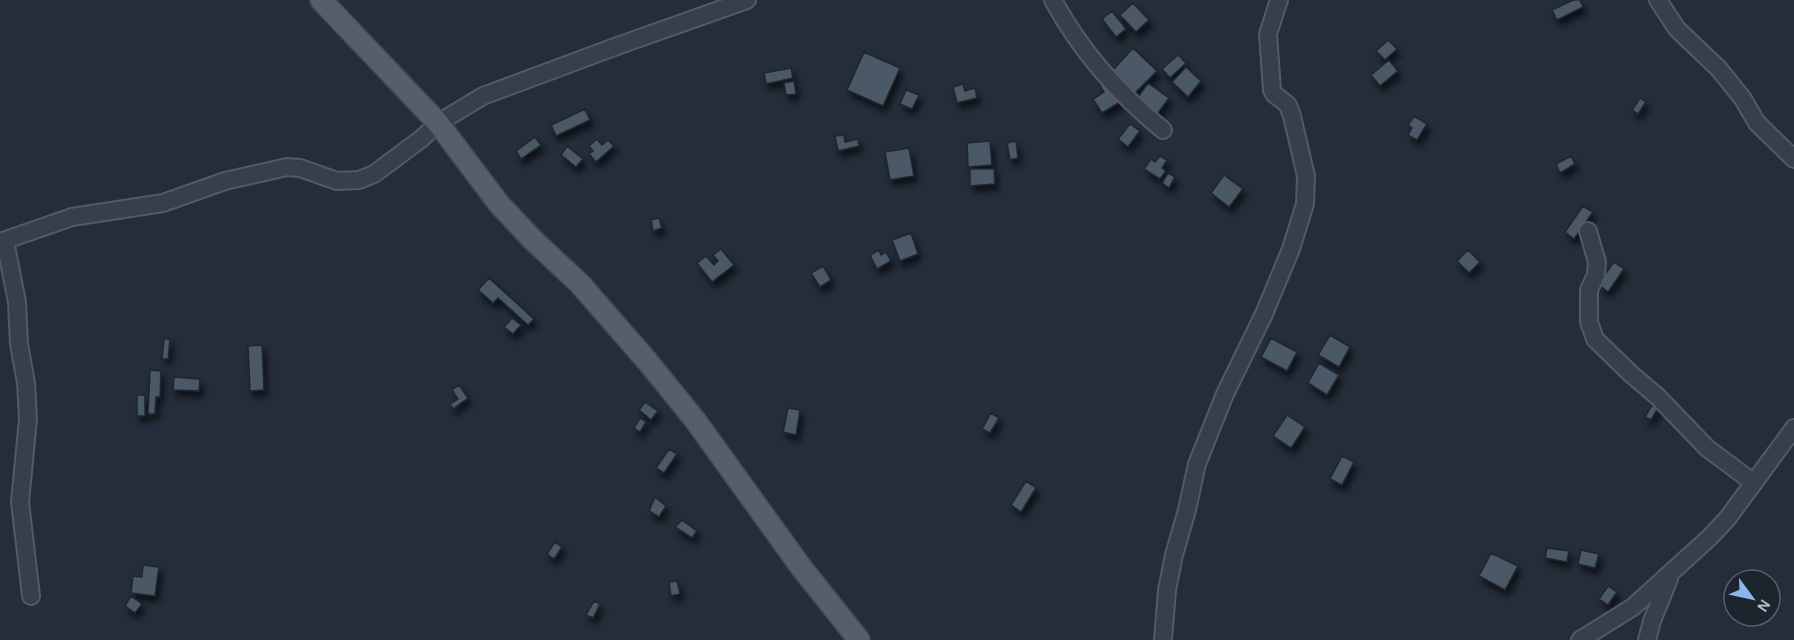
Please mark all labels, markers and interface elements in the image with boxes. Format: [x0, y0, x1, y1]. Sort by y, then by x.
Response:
north arrow [1722, 568, 1782, 628]
text: N [1754, 597, 1773, 615]

